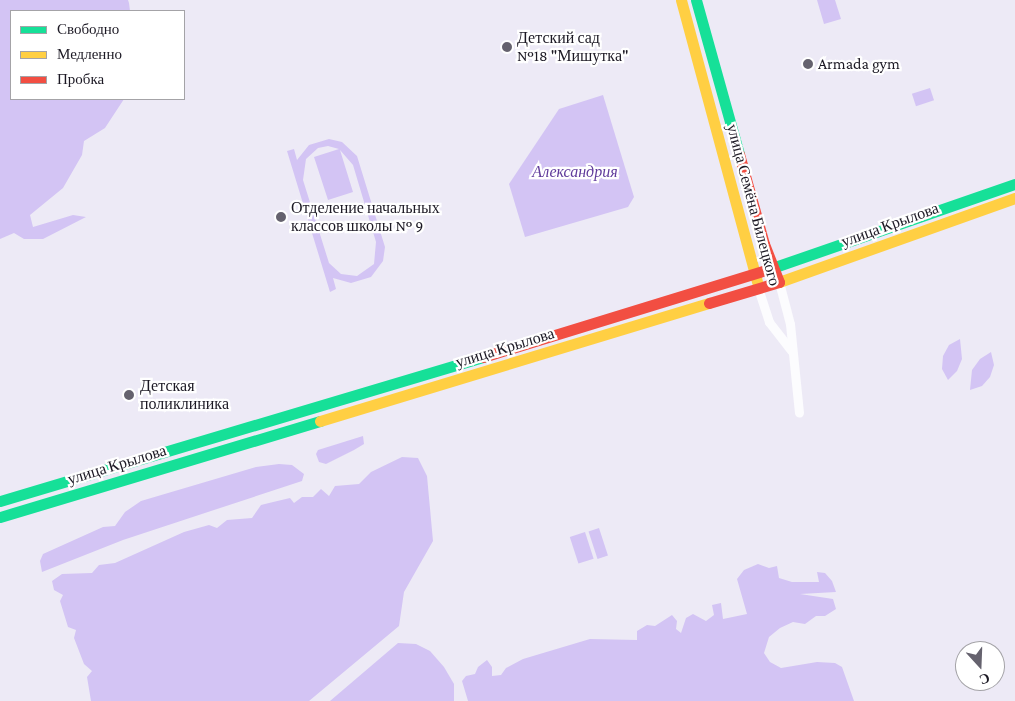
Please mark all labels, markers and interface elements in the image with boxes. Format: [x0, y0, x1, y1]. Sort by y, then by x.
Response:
legend [10, 10, 185, 100]
text: Свободно [57, 21, 119, 37]
place label: Детский сад №18 "Мишутка" [517, 28, 629, 66]
marker: Детский сад №18 "Мишутка" [501, 41, 513, 53]
text: Медленно [57, 46, 122, 62]
place label: Armada gym [818, 54, 900, 74]
marker: Armada gym [802, 58, 814, 70]
text: Пробка [57, 71, 104, 87]
street label: улица Семёна Билецкого [722, 122, 784, 288]
park label: Александрия [532, 162, 618, 182]
place label: Отделение начальных классов школы № 9 [291, 198, 440, 236]
street label: улица Крылова [839, 198, 941, 252]
marker: Отделение начальных классов школы № 9 [275, 211, 287, 223]
street label: улица Крылова [453, 324, 557, 372]
place label: Детская поликлиника [140, 376, 229, 414]
marker: Детская поликлиника [122, 388, 136, 402]
street label: улица Крылова [65, 441, 169, 489]
north arrow [955, 641, 1005, 691]
text: С [977, 670, 992, 688]

